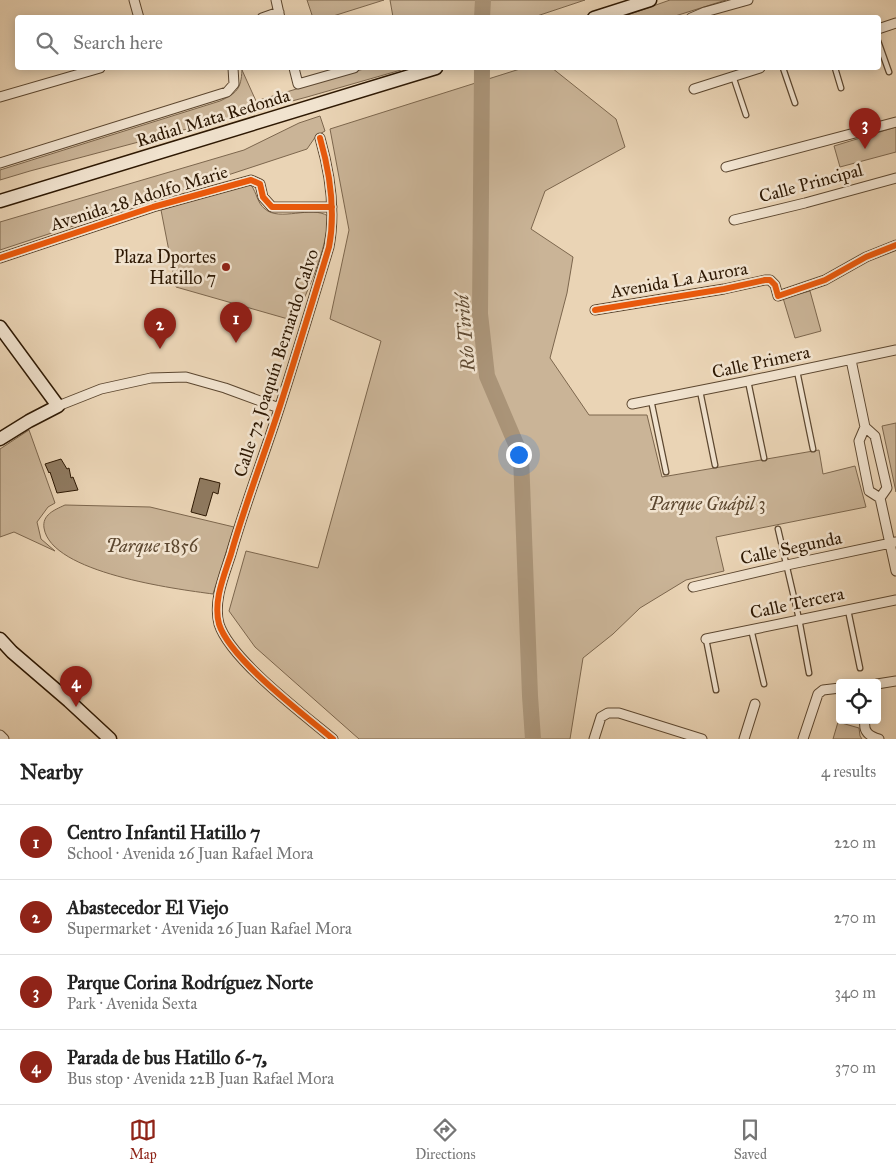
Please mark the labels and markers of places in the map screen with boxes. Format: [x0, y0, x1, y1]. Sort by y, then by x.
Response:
pin: 3 [849, 108, 881, 149]
place label: Plaza Dportes Hatillo 7 [114, 246, 216, 289]
marker: Plaza Dportes Hatillo 7 [220, 261, 232, 273]
pin: 1 [220, 302, 252, 343]
pin: 2 [144, 308, 176, 349]
pin: 4 [60, 666, 92, 707]

